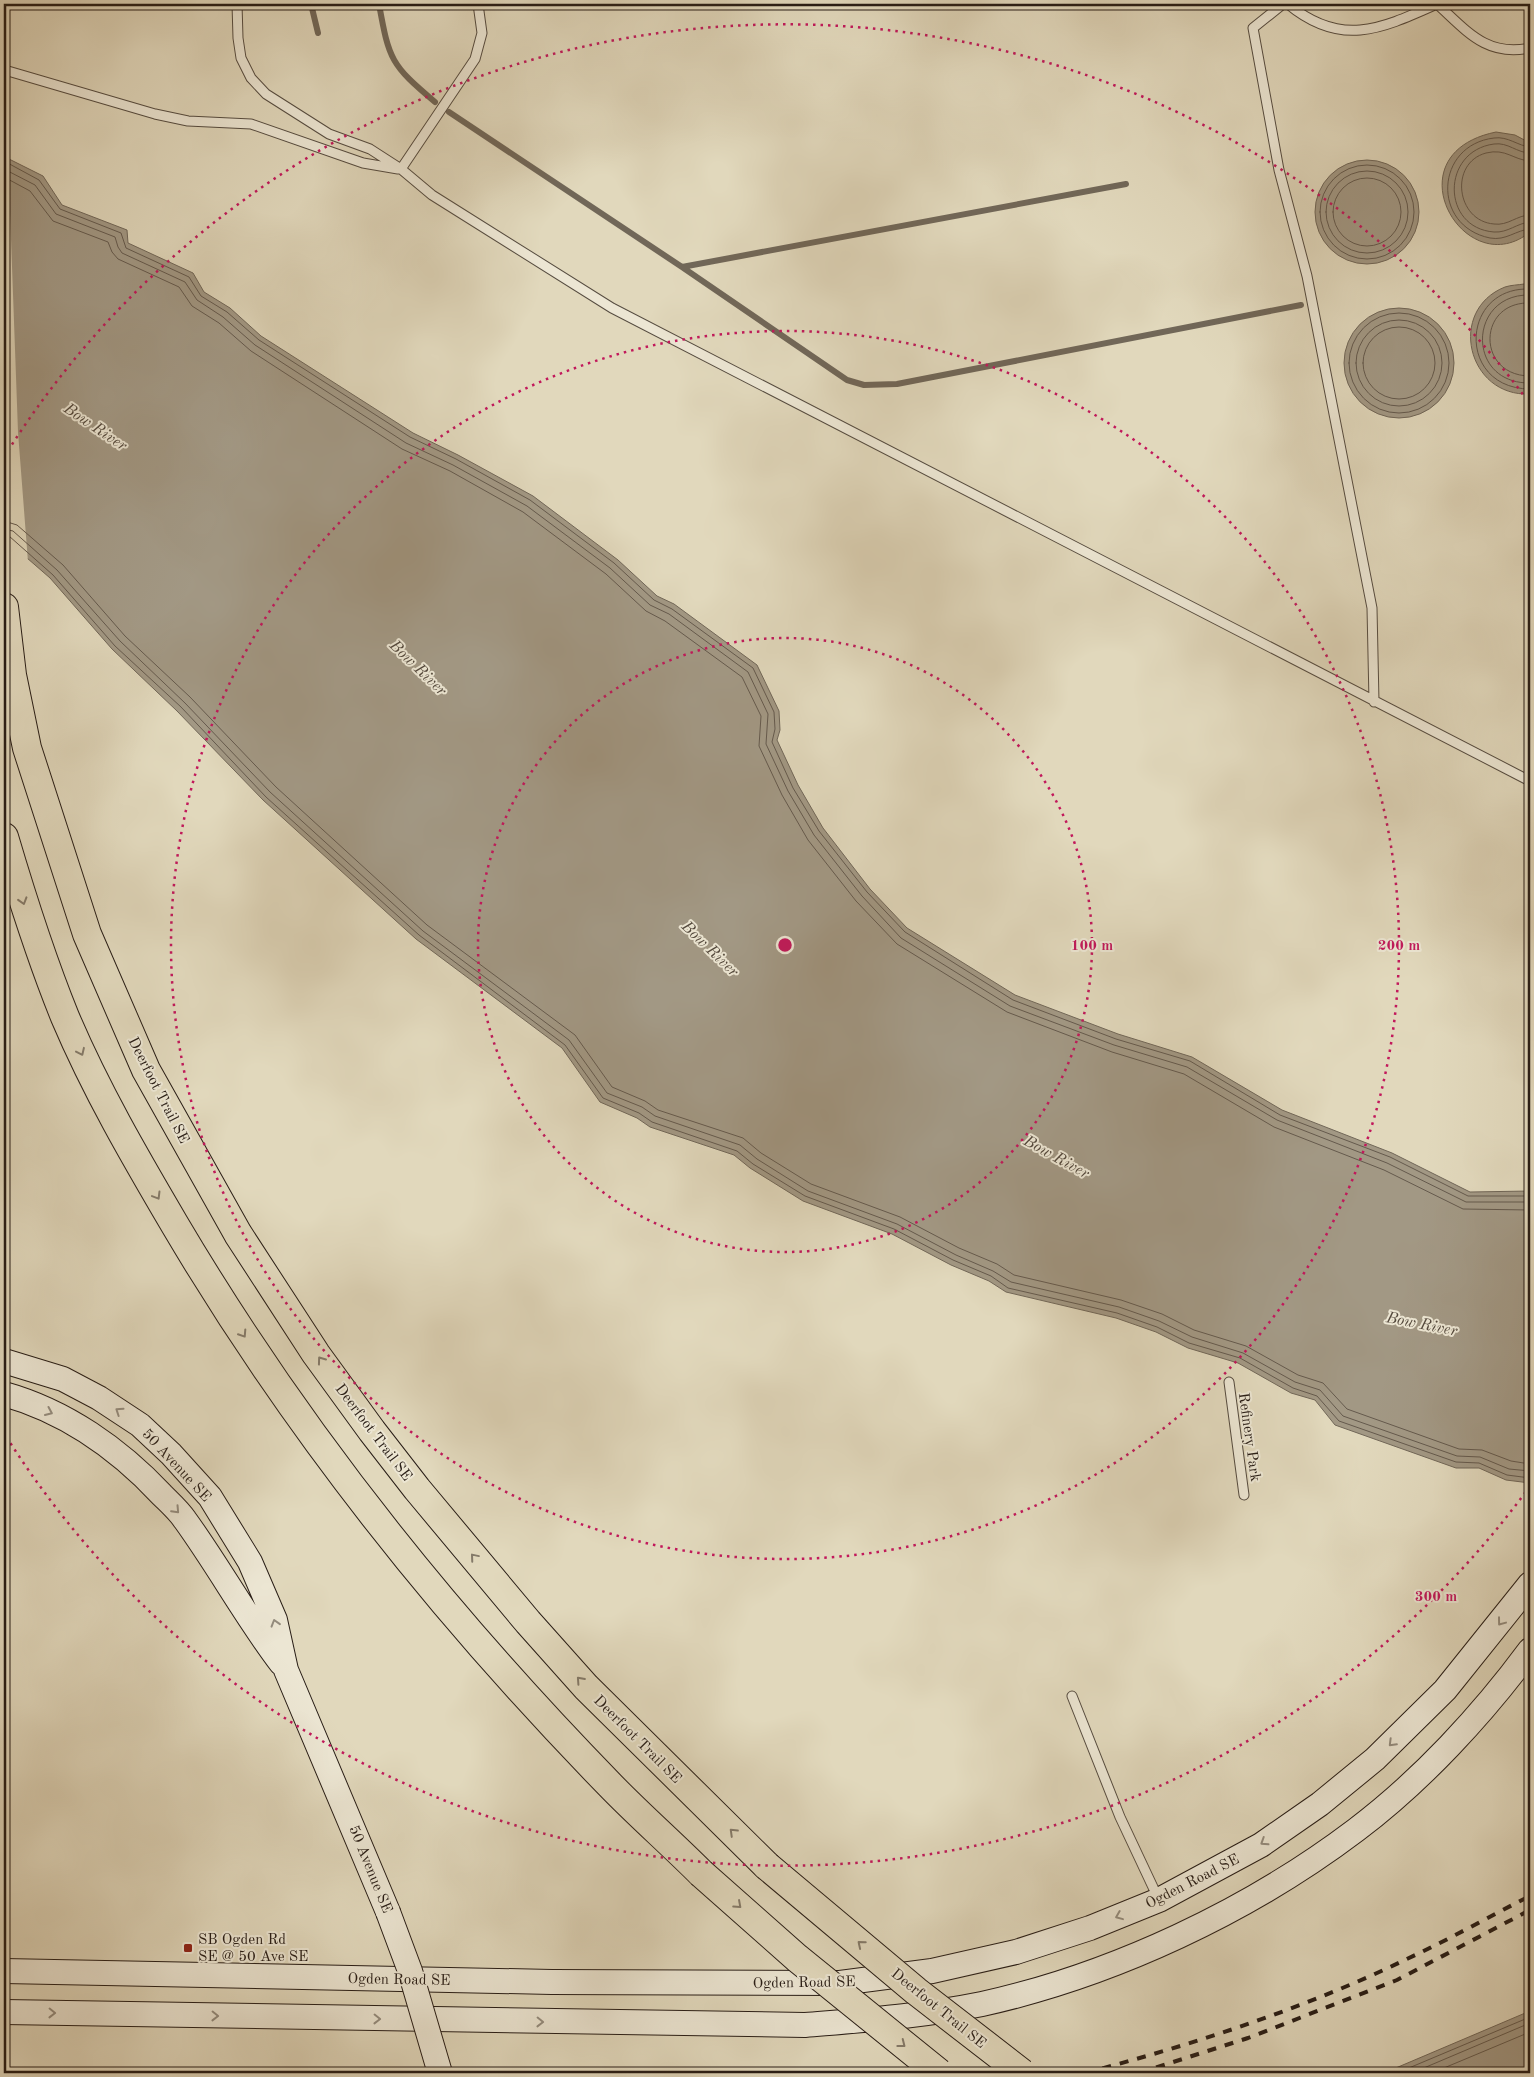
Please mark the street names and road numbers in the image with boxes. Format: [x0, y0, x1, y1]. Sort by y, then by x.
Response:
street label: Deerfoot Trail SE [124, 1035, 191, 1146]
street label: Deerfoot Trail SE [332, 1382, 414, 1484]
street label: Refinery Park [1235, 1392, 1262, 1483]
street label: 50 Avenue SE [139, 1427, 213, 1505]
street label: Deerfoot Trail SE [590, 1693, 684, 1787]
street label: 50 Avenue SE [345, 1824, 394, 1916]
street label: Ogden Road SE [1143, 1852, 1242, 1912]
street label: Deerfoot Trail SE [888, 1966, 988, 2052]
street label: Ogden Road SE [347, 1972, 451, 1989]
street label: Ogden Road SE [752, 1975, 856, 1992]

